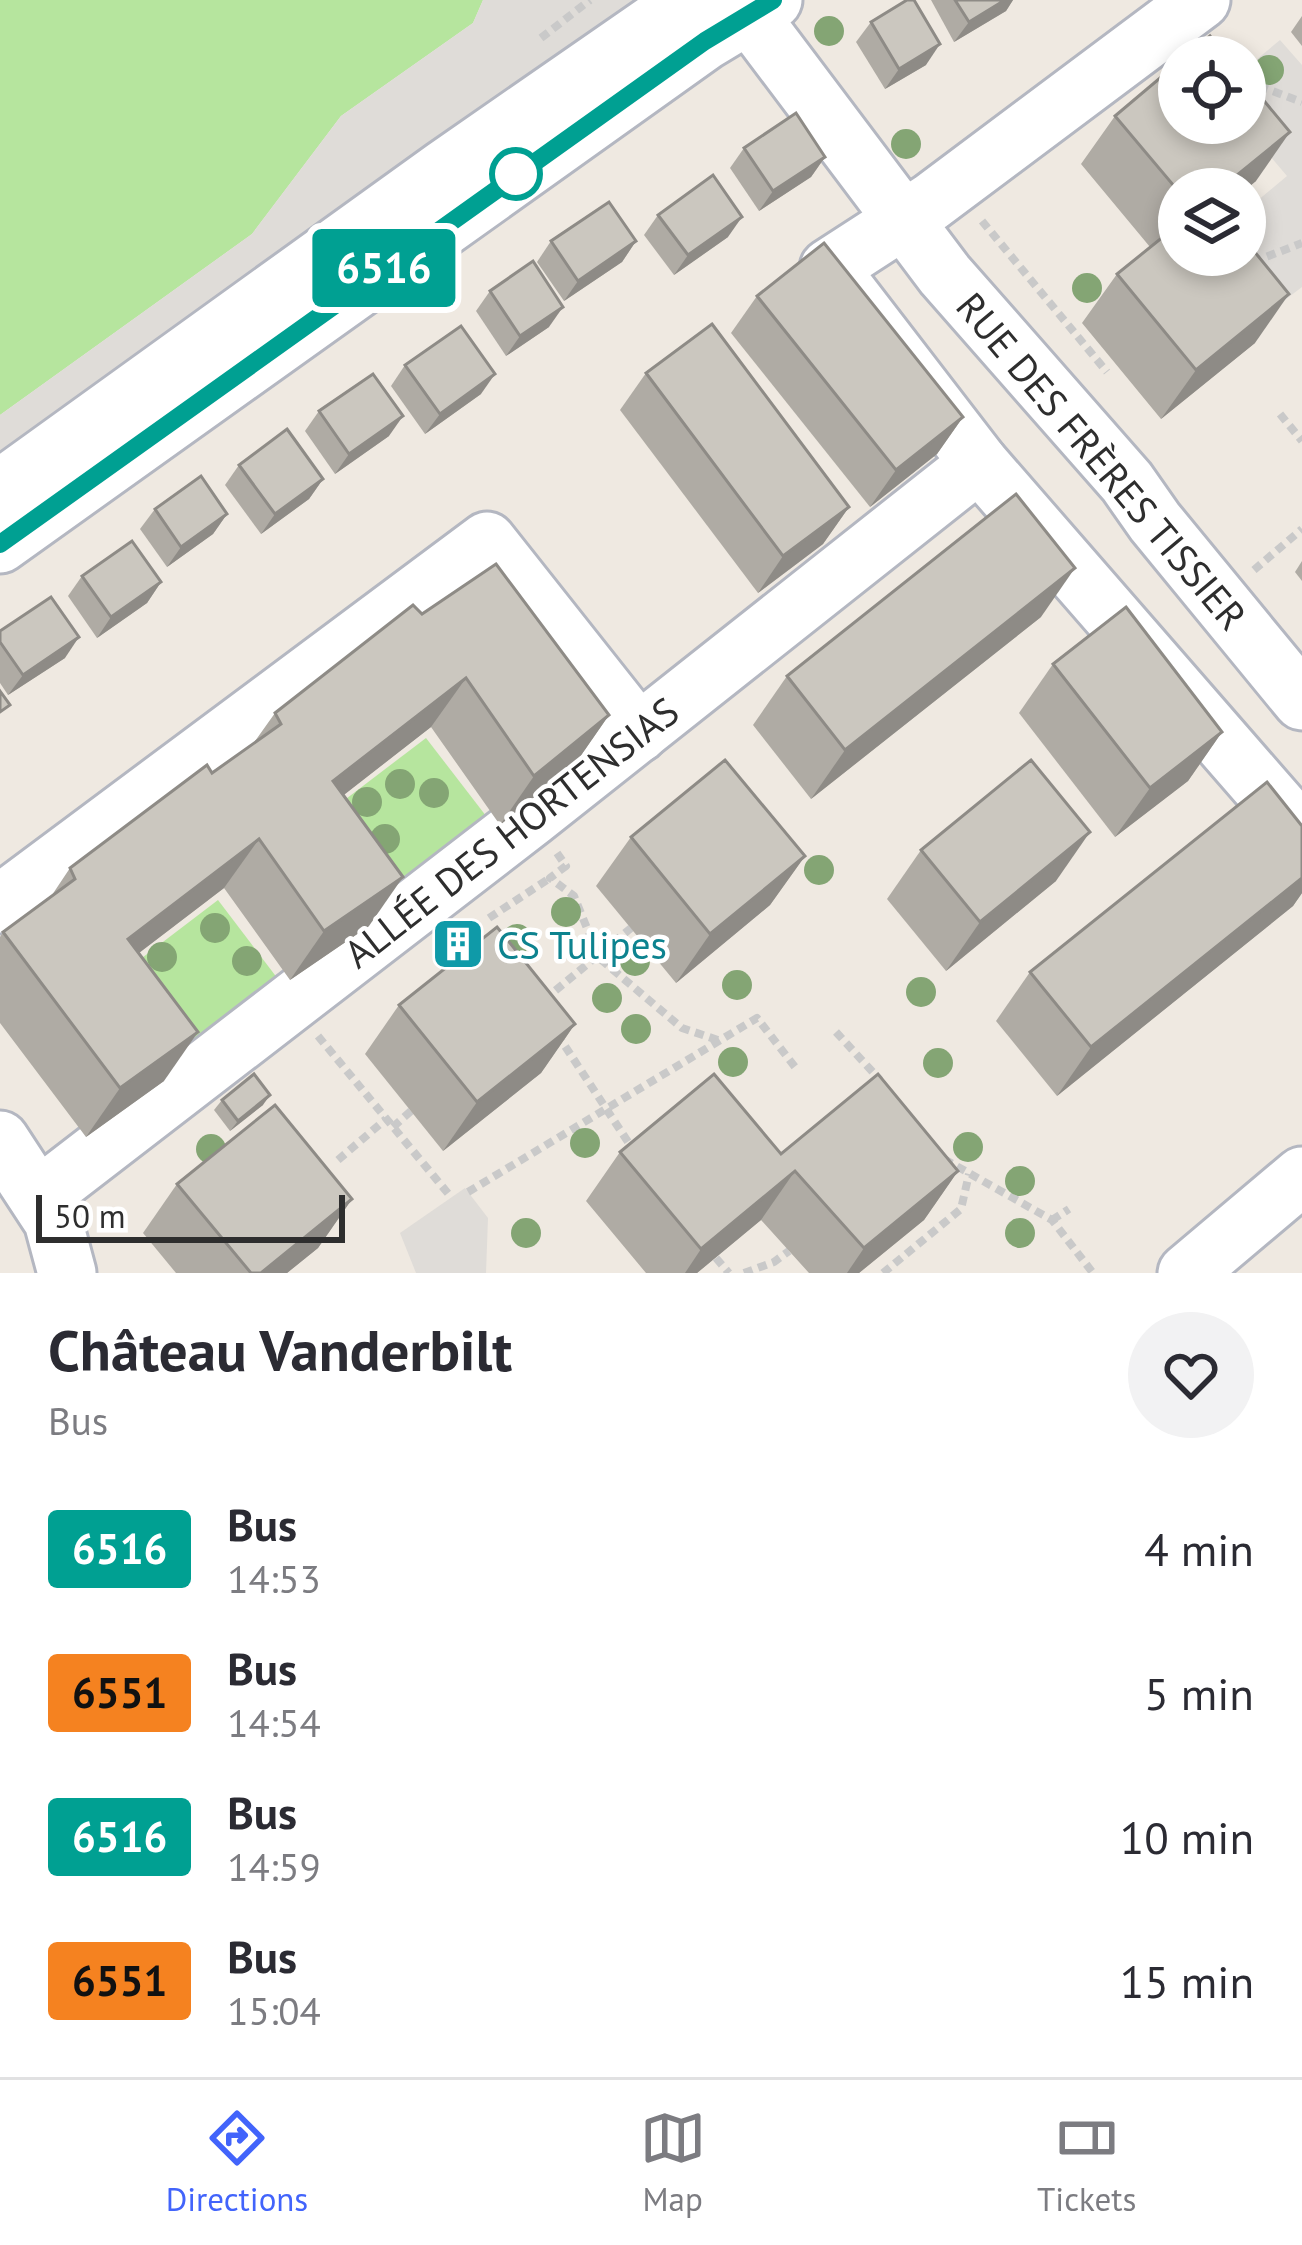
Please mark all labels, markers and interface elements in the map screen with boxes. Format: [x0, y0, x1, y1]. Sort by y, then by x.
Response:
map controls [1158, 36, 1266, 276]
button: locate [1158, 36, 1266, 144]
unlabelled marker [491, 149, 541, 199]
button: layers [1158, 168, 1266, 276]
line badge: 6516 [300, 229, 468, 307]
text: 6516 [336, 240, 432, 295]
street label: RUE DES FRÈRES TISSIER [946, 282, 1258, 640]
street label: ALLÉE DES HORTENSIAS [333, 685, 689, 979]
building icon: CS Tulipes [430, 916, 486, 972]
place label: CS Tulipes [497, 919, 667, 970]
scale bar [36, 1189, 345, 1242]
text: 50 m [54, 1194, 126, 1237]
button: heart [1128, 1312, 1254, 1438]
text: Château Vanderbilt [48, 1313, 512, 1387]
text: Bus [48, 1395, 108, 1446]
text: Bus [227, 1495, 297, 1553]
text: 4 min [1144, 1520, 1254, 1578]
text: 6516 [72, 1521, 167, 1576]
text: 14:53 [227, 1553, 321, 1604]
text: Bus [227, 1639, 297, 1697]
text: 5 min [1144, 1664, 1254, 1722]
text: 6551 [72, 1665, 167, 1720]
text: 14:54 [227, 1697, 321, 1748]
text: Bus [227, 1783, 297, 1841]
text: 10 min [1120, 1808, 1254, 1866]
text: 6516 [72, 1809, 167, 1864]
text: 14:59 [227, 1841, 321, 1892]
text: Bus [227, 1927, 297, 1985]
text: 15 min [1120, 1952, 1254, 2010]
text: 6551 [72, 1953, 167, 2008]
text: 15:04 [227, 1985, 321, 2036]
tab: Directions [166, 2105, 308, 2220]
tab: Map [640, 2105, 706, 2220]
tab: Tickets [1037, 2105, 1136, 2220]

